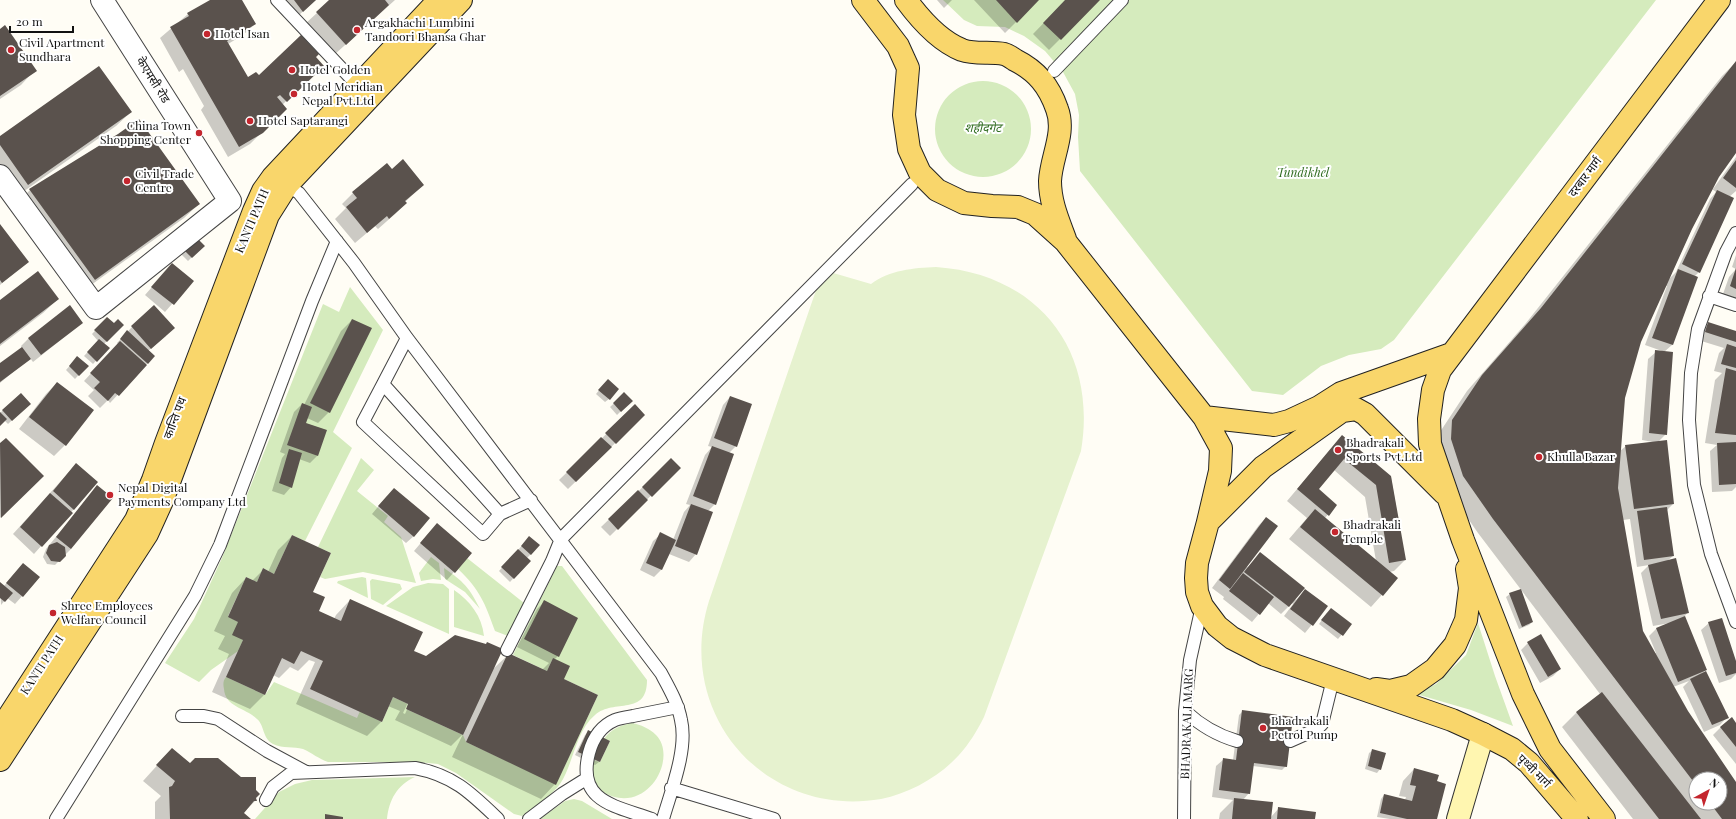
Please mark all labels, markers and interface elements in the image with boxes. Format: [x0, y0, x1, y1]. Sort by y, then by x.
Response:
scale bar [10, 8, 73, 34]
text: 20 m [16, 13, 43, 29]
place label: Argakhachi Lumbini Tandoori Bhansa Ghar [364, 14, 487, 44]
place label: Hotel Isan [215, 25, 270, 41]
marker: Argakhachi Lumbini Tandoori Bhansa Ghar [352, 25, 362, 35]
marker: Hotel Isan [202, 29, 212, 39]
place label: Civil Apartment Sundhara [19, 34, 105, 64]
marker: Civil Apartment Sundhara [6, 45, 16, 55]
street label: केएमसी रोड [133, 53, 175, 106]
place label: Hotel Golden [300, 61, 371, 77]
marker: Hotel Golden [287, 65, 297, 75]
place label: Hotel Meridian Nepal Pvt.Ltd [302, 78, 383, 108]
marker: Hotel Meridian Nepal Pvt.Ltd [289, 89, 299, 99]
place label: Hotel Saptarangi [258, 112, 349, 128]
marker: Hotel Saptarangi [245, 116, 255, 126]
place label: China Town Shopping Center [100, 117, 192, 147]
park label: शहीदगेट [965, 119, 1004, 135]
marker: China Town Shopping Center [194, 128, 204, 138]
street label: दरबार मार्ग [1564, 152, 1605, 200]
park label: Tundikhel [1277, 164, 1330, 180]
place label: Civil Trade Centre [135, 165, 194, 195]
marker: Civil Trade Centre [122, 176, 132, 186]
street label: KANTI PATH [230, 186, 272, 255]
street label: कान्ति पथ [159, 394, 189, 441]
place label: Bhadrakali Sports Pvt.Ltd [1346, 434, 1422, 464]
marker: Bhadrakali Sports Pvt.Ltd [1333, 445, 1343, 455]
place label: Khulla Bazar [1547, 448, 1616, 464]
marker: Khulla Bazar [1534, 452, 1544, 462]
place label: Nepal Digital Payments Company Ltd [118, 479, 246, 509]
marker: Nepal Digital Payments Company Ltd [105, 490, 115, 500]
place label: Bhadrakali Temple [1343, 516, 1402, 546]
marker: Bhadrakali Temple [1330, 527, 1340, 537]
place label: Shree Employees Welfare Council [60, 597, 153, 627]
marker: Shree Employees Welfare Council [48, 608, 58, 618]
street label: KANTI PATH [16, 632, 66, 697]
street label: BHADRAKALI MARG [1176, 668, 1196, 780]
place label: Bhadrakali Petrol Pump [1271, 712, 1338, 742]
marker: Bhadrakali Petrol Pump [1258, 723, 1268, 733]
street label: पृथ्वी मार्ग [1514, 750, 1556, 791]
north arrow [1688, 771, 1728, 811]
text: N [1707, 775, 1723, 791]

